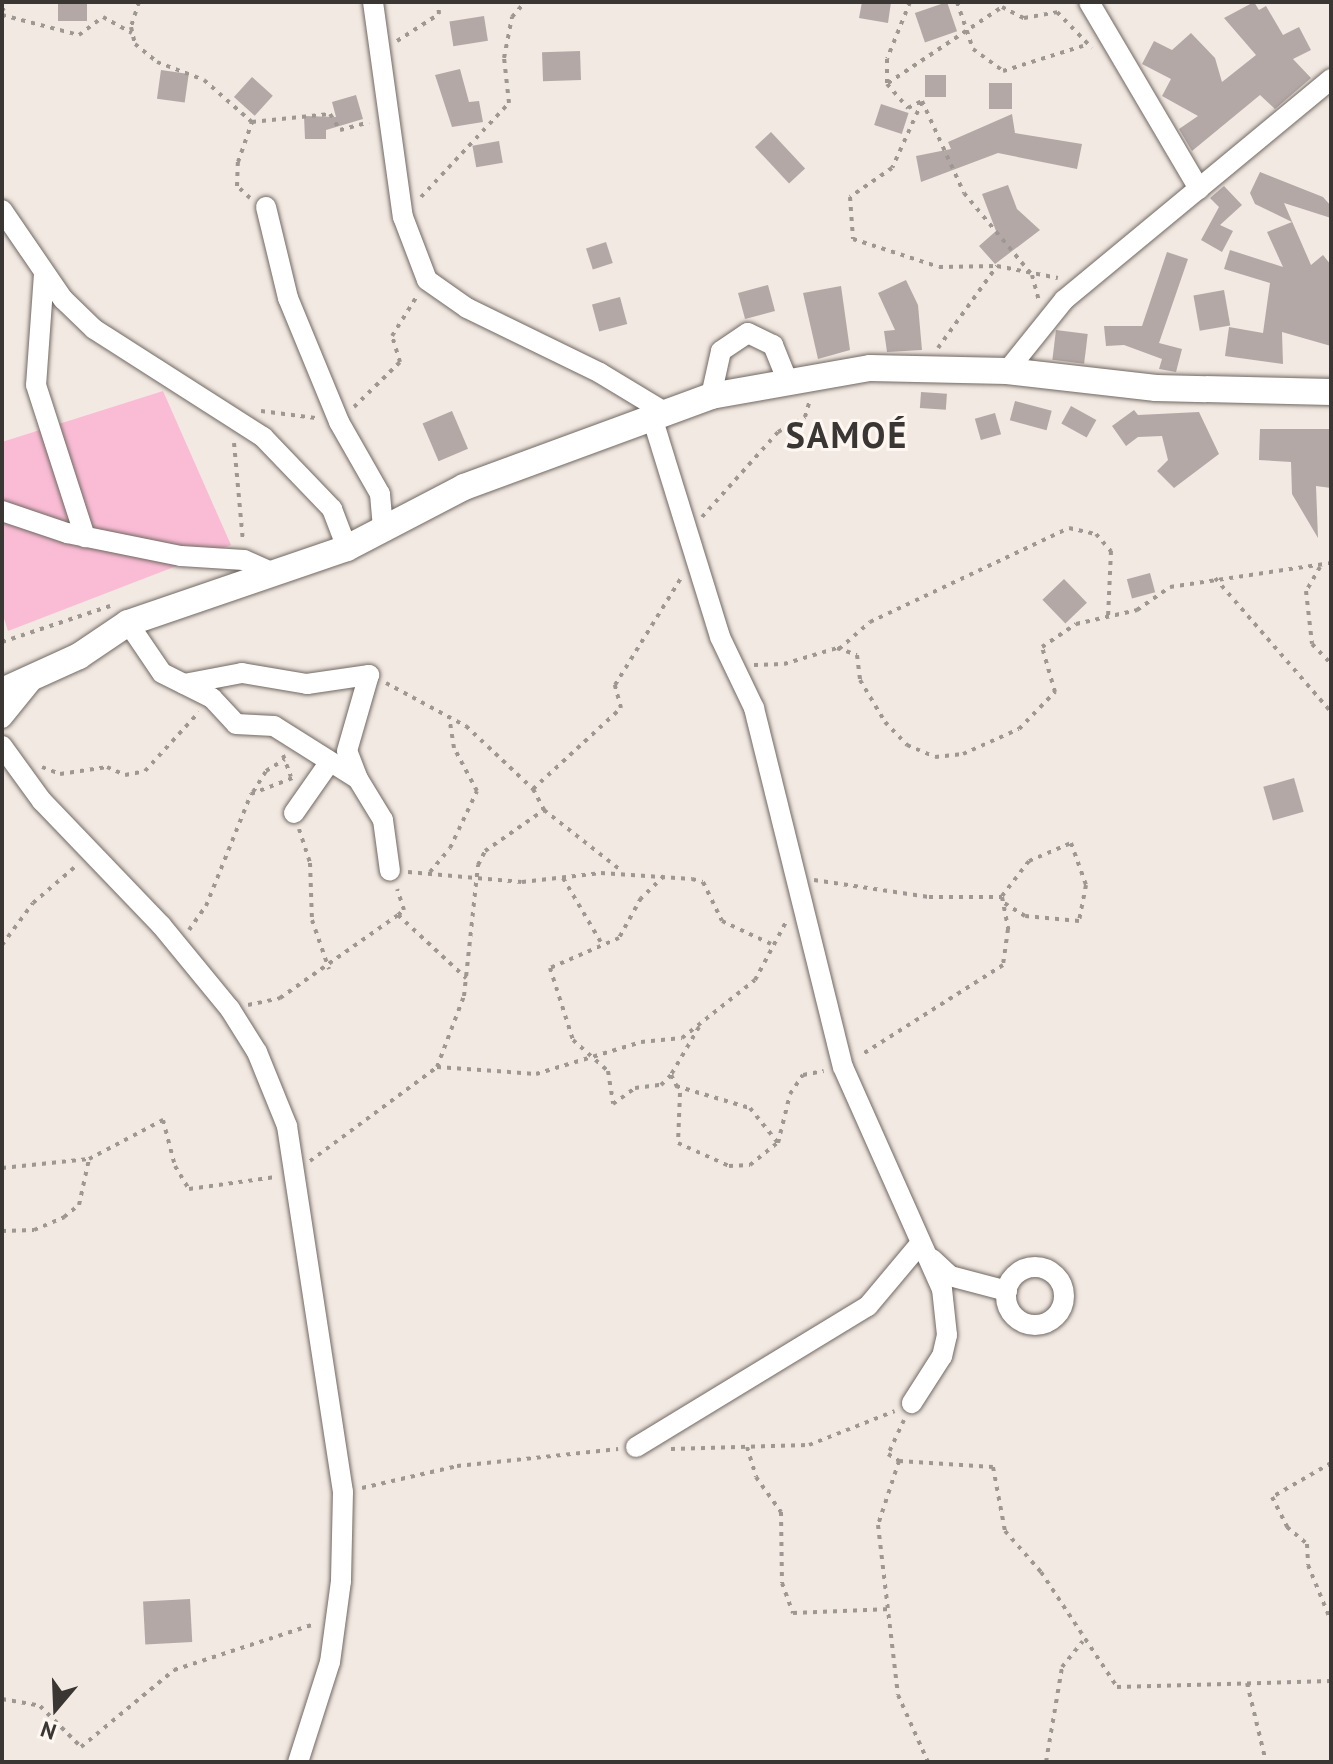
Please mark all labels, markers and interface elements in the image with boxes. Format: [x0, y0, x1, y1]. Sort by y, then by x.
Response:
district label: SAMOÉ [786, 413, 908, 457]
north arrow [16, 1668, 96, 1748]
text: N [37, 1715, 60, 1746]

